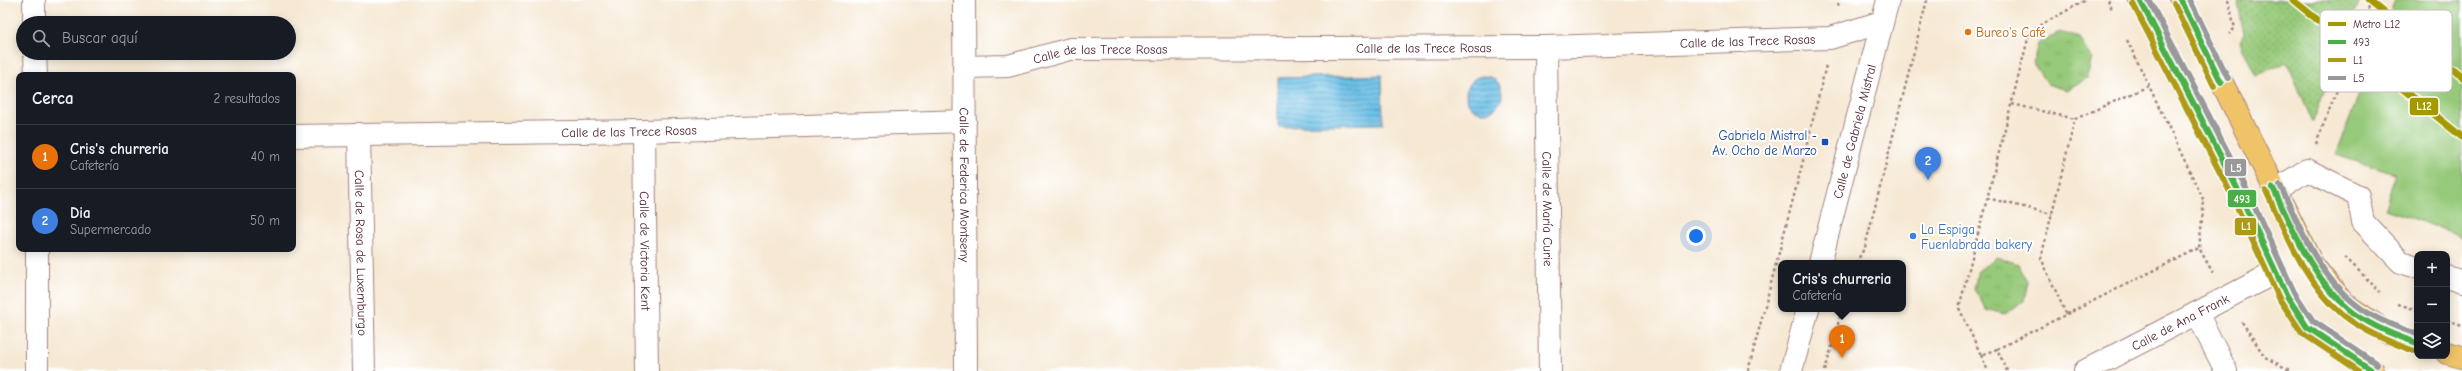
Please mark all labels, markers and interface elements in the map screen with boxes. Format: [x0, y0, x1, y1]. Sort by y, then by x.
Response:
legend [2320, 10, 2452, 92]
search box [16, 16, 296, 60]
text: Metro L12 [2353, 18, 2400, 31]
place label: Bureo's Café [1976, 25, 2046, 40]
icon: search [30, 27, 52, 49]
marker: Bureo's Café [1963, 27, 1973, 37]
text: Buscar aquí [62, 29, 138, 47]
street label: Calle de las Trece Rosas [1680, 31, 1816, 51]
text: 493 [2353, 36, 2370, 49]
street label: Calle de las Trece Rosas [1356, 40, 1492, 56]
street label: Calle de las Trece Rosas [1031, 42, 1168, 67]
text: L1 [2353, 54, 2363, 67]
street label: Calle de Gabriela Mistral [1830, 63, 1879, 200]
text: L5 [2353, 72, 2365, 85]
text: Cerca [32, 89, 74, 108]
text: 2 resultados [213, 91, 280, 106]
line badge: L12 [2409, 97, 2439, 116]
text: L12 [2416, 100, 2432, 113]
street label: Calle de Federica Montseny [957, 108, 972, 263]
street label: Calle de las Trece Rosas [561, 122, 697, 140]
place label: Gabriela Mistral - Av. Ocho de Marzo [1712, 128, 1817, 158]
marker: Gabriela Mistral - Av. Ocho de Marzo [1820, 137, 1830, 147]
text: Cris's churreria [70, 140, 169, 158]
pin: 2 [1915, 147, 1941, 180]
text: 1 [42, 149, 48, 164]
text: 40 m [251, 149, 280, 164]
street label: Calle de María Curie [1539, 151, 1556, 267]
text: Cafetería [70, 158, 119, 173]
line badge: L5 [2224, 158, 2247, 177]
text: L5 [2230, 162, 2242, 175]
street label: Calle de Rosa de Luxemburgo [352, 170, 370, 336]
line badge: 493 [2227, 189, 2257, 208]
street label: Calle de Victoria Kent [637, 191, 653, 312]
text: 493 [2234, 193, 2250, 206]
text: Dia [70, 204, 91, 222]
text: 2 [42, 213, 48, 228]
text: 50 m [250, 213, 280, 228]
line badge: L1 [2234, 217, 2257, 236]
text: L1 [2241, 220, 2251, 233]
text: Supermercado [70, 222, 151, 237]
place label: La Espiga Fuenlabrada bakery [1921, 222, 2032, 252]
your location [1686, 226, 1706, 246]
marker: La Espiga Fuenlabrada bakery [1908, 231, 1918, 241]
map controls [2414, 251, 2450, 359]
button: + [2414, 251, 2450, 287]
popup [1778, 260, 1906, 312]
text: Cris's churreria [1793, 270, 1891, 288]
button: − [2414, 287, 2450, 323]
text: Cafetería [1793, 288, 1842, 303]
street label: Calle de Ana Frank [2129, 290, 2232, 354]
button: layers [2414, 323, 2450, 359]
pin: 1 [1829, 325, 1855, 358]

